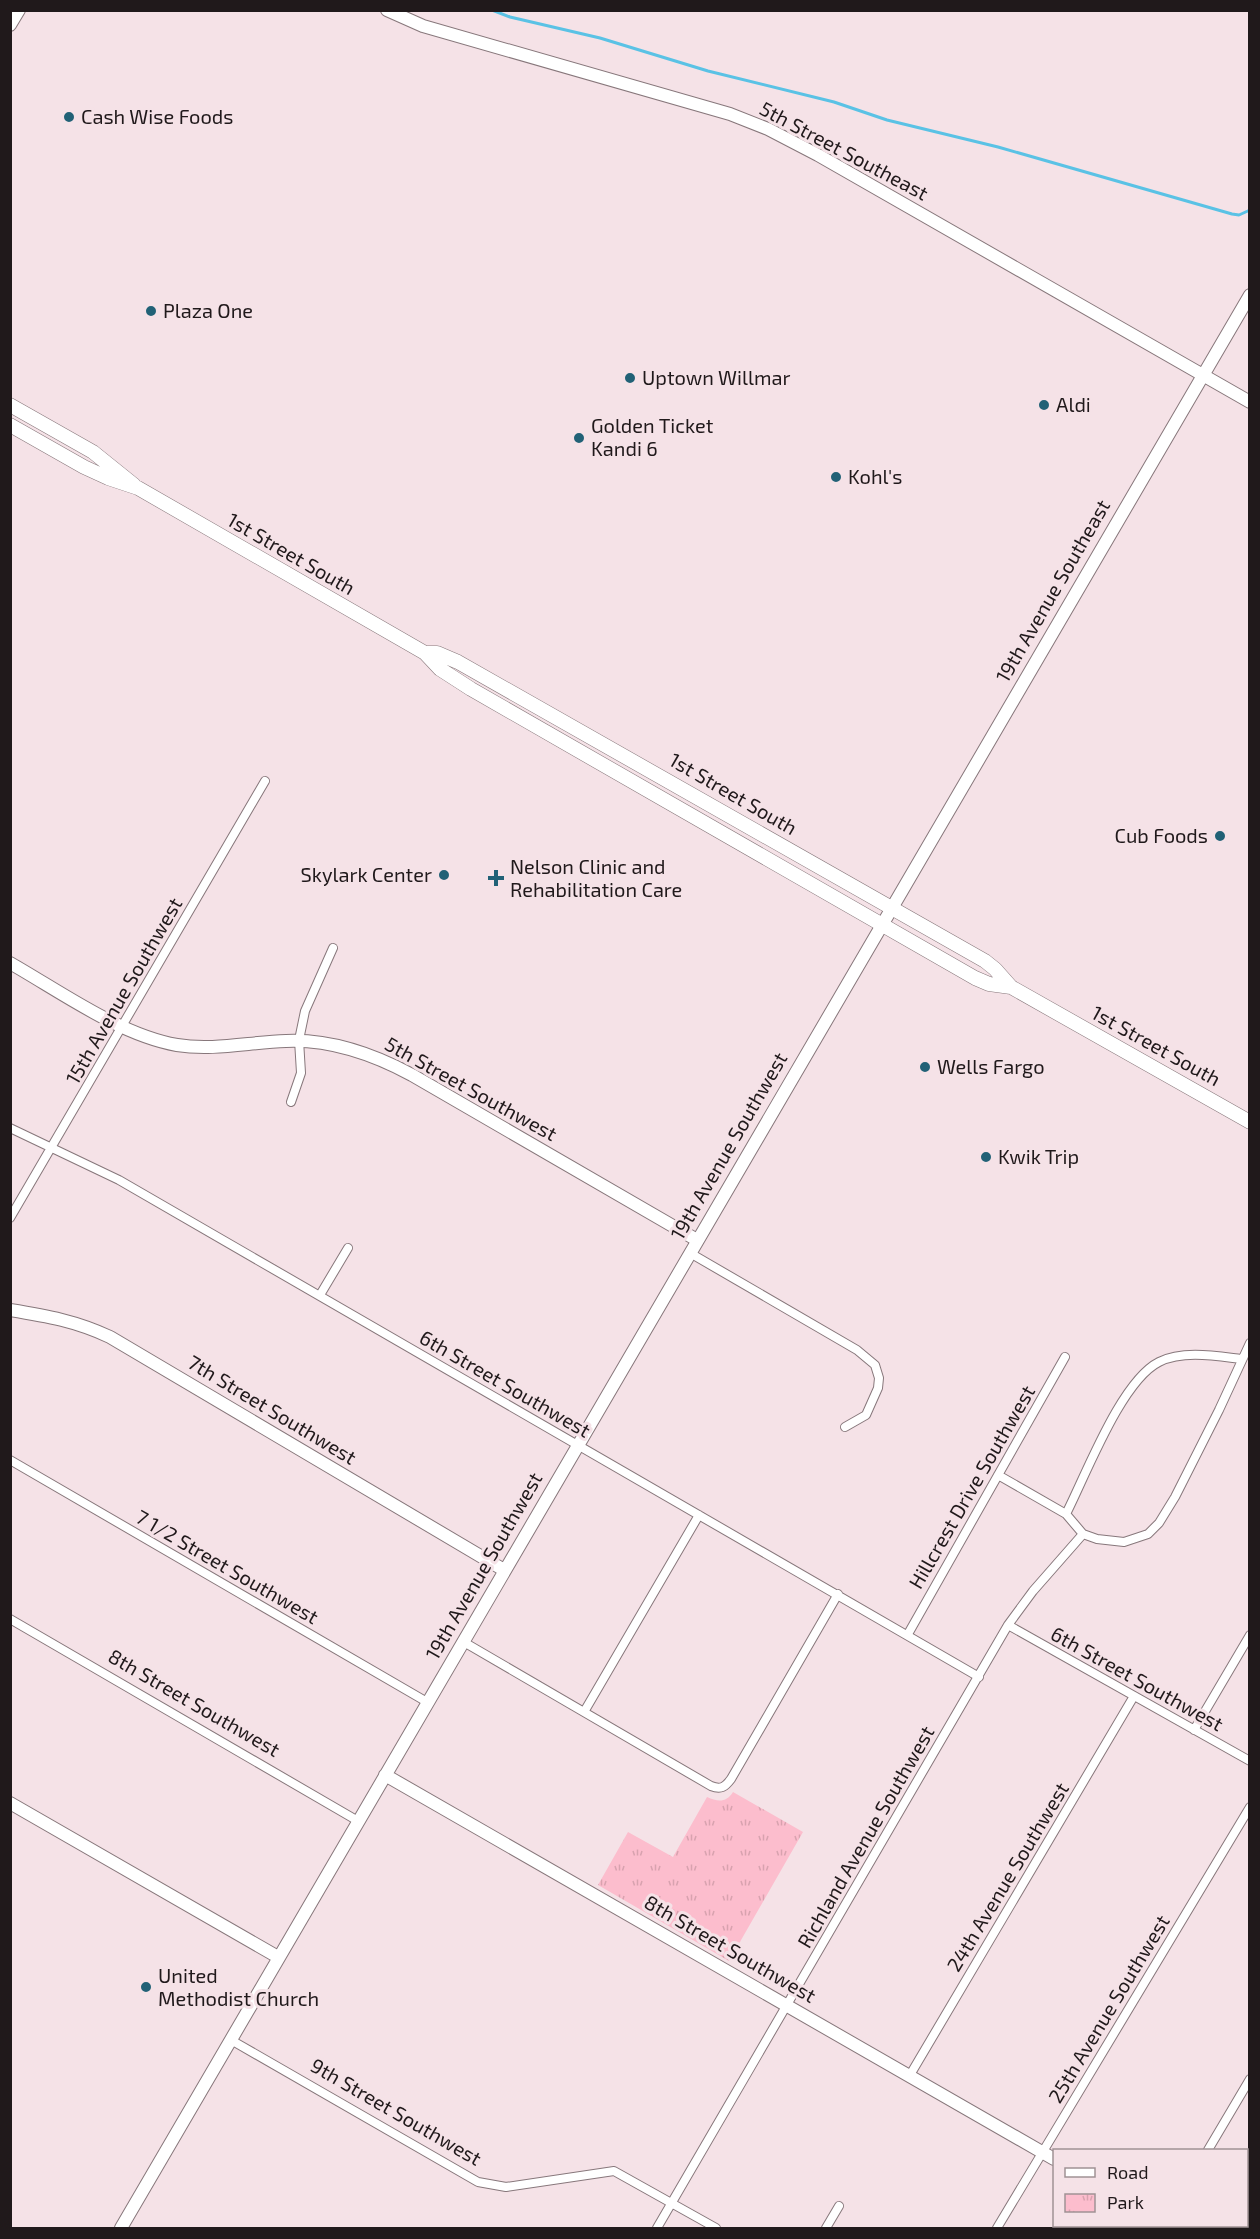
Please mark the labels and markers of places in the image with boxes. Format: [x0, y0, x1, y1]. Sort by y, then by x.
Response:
place label: Cash Wise Foods [81, 104, 233, 128]
marker: Cash Wise Foods [62, 110, 76, 124]
place label: Plaza One [163, 298, 253, 322]
marker: Plaza One [144, 304, 158, 318]
place label: Uptown Willmar [642, 365, 790, 389]
marker: Uptown Willmar [623, 371, 637, 385]
place label: Aldi [1056, 392, 1091, 416]
marker: Aldi [1037, 398, 1051, 412]
place label: Golden Ticket Kandi 6 [591, 413, 714, 460]
marker: Golden Ticket Kandi 6 [572, 431, 586, 445]
place label: Kohl's [848, 464, 902, 488]
marker: Kohl's [829, 470, 843, 484]
place label: Cub Foods [1115, 823, 1208, 847]
marker: Cub Foods [1213, 829, 1227, 843]
place label: Nelson Clinic and Rehabilitation Care [510, 854, 682, 901]
place label: Skylark Center [301, 862, 432, 886]
marker: Skylark Center [437, 868, 451, 882]
marker: Nelson Clinic and Rehabilitation Care [487, 869, 505, 887]
place label: Wells Fargo [937, 1054, 1045, 1078]
marker: Wells Fargo [918, 1060, 932, 1074]
place label: Kwik Trip [998, 1144, 1079, 1168]
marker: Kwik Trip [979, 1150, 993, 1164]
place label: United Methodist Church [158, 1963, 319, 2010]
marker: United Methodist Church [139, 1980, 153, 1994]

